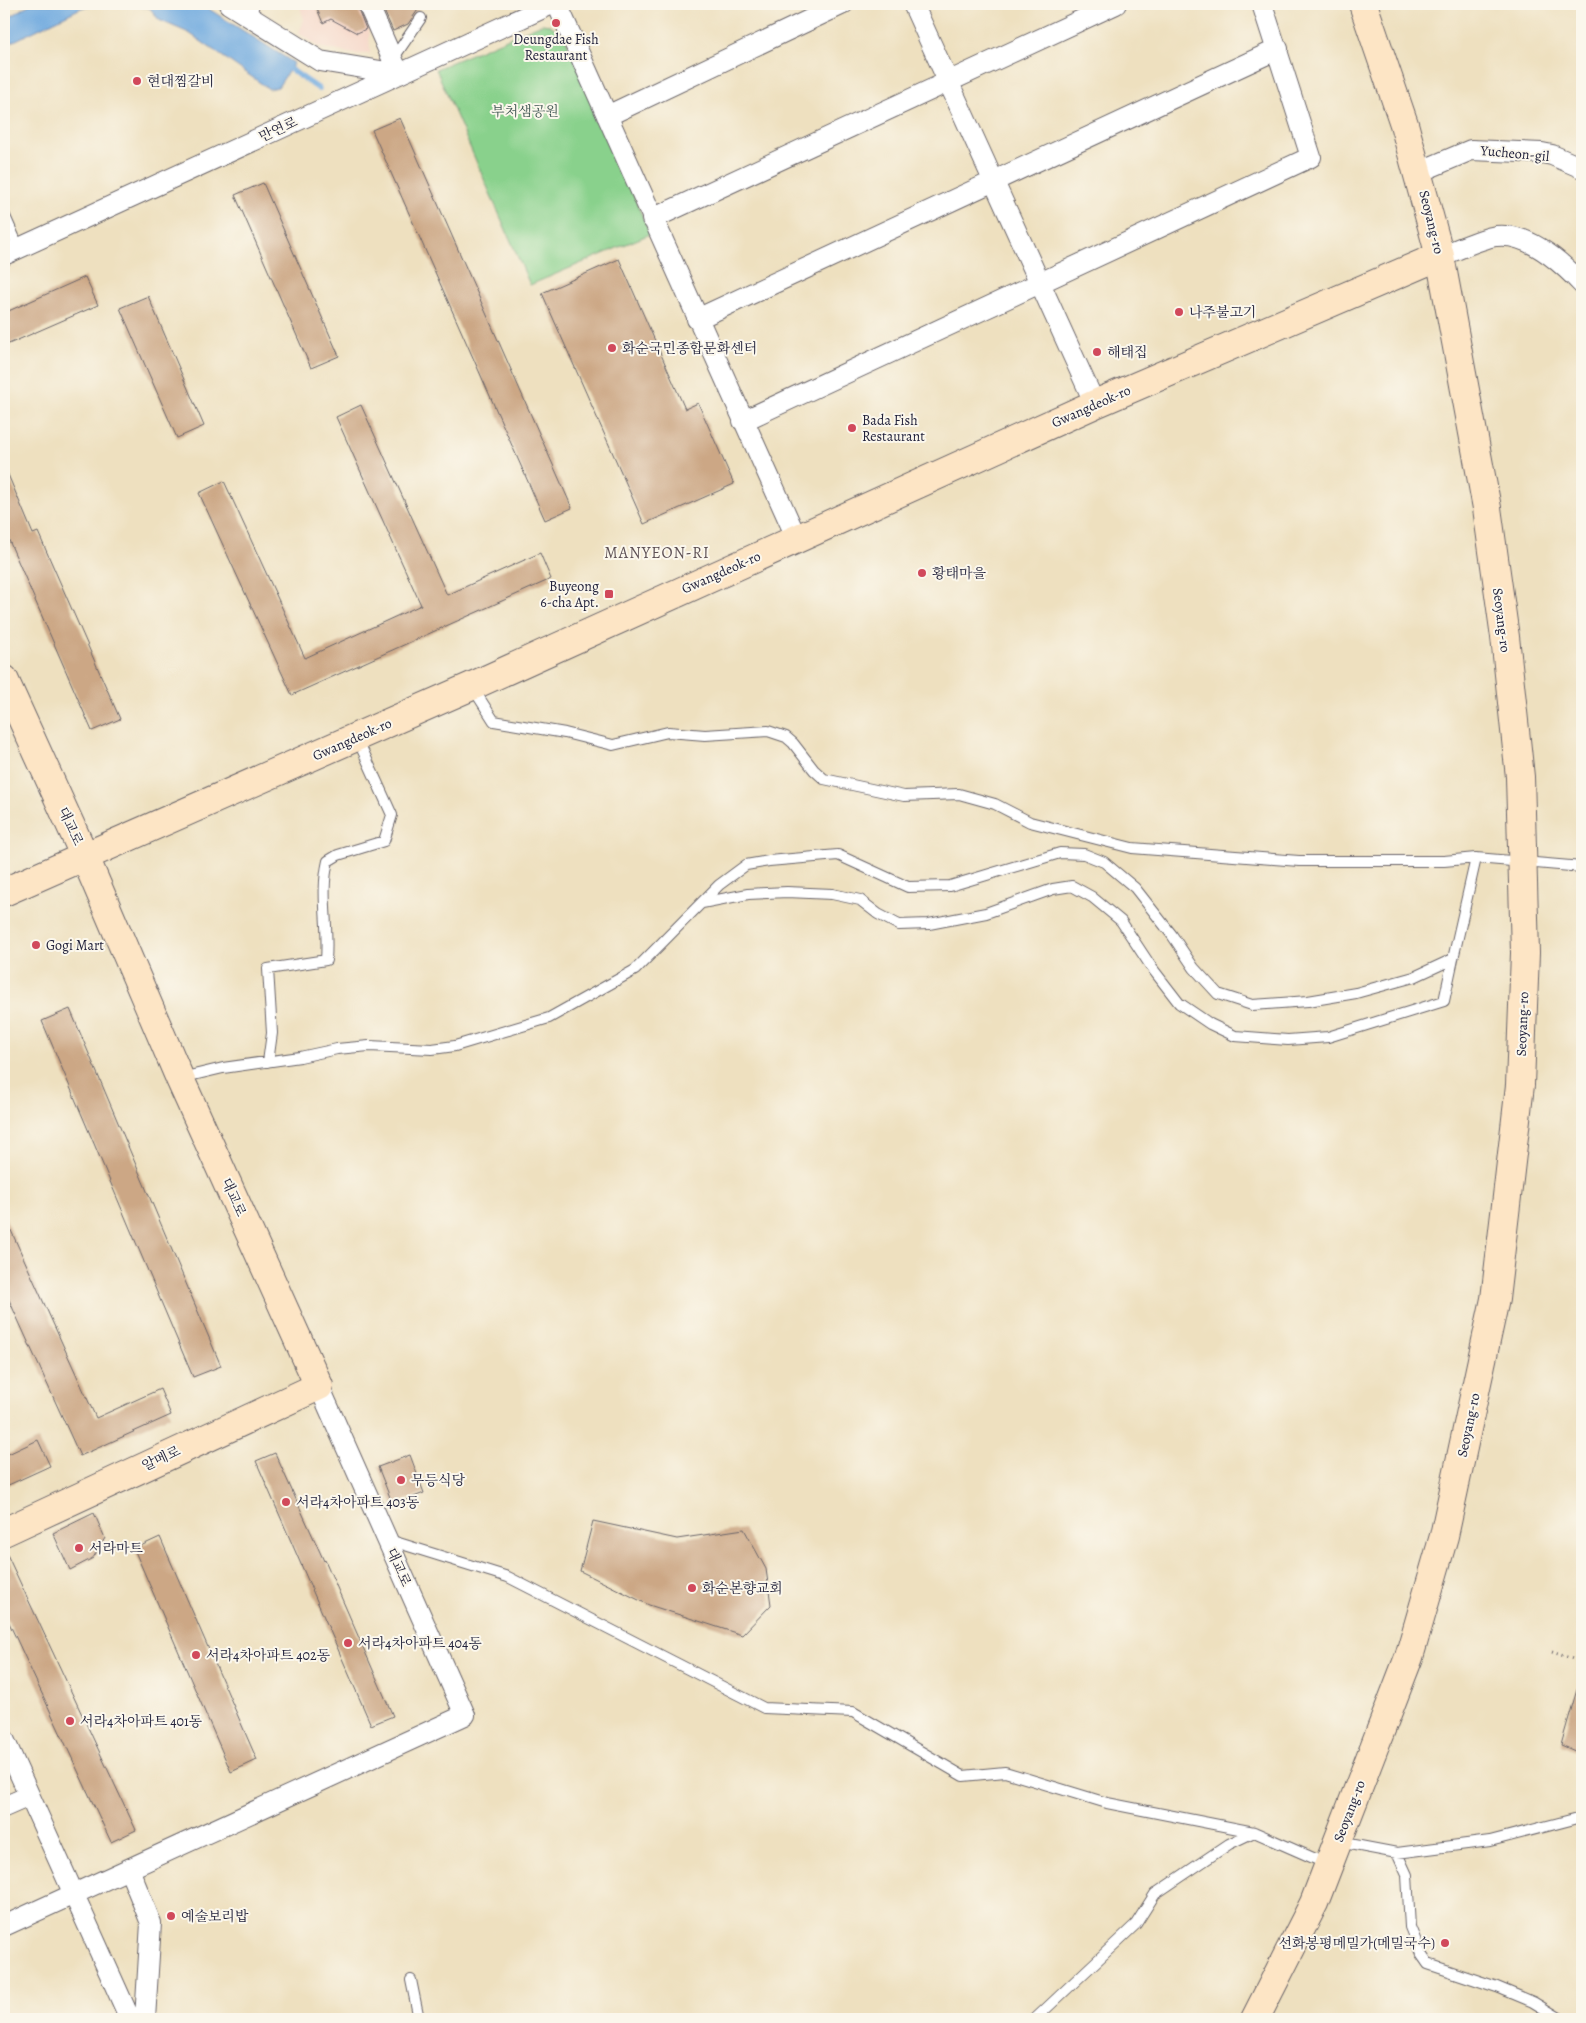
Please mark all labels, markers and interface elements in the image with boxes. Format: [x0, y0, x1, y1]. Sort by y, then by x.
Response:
marker: Deungdae Fish Restaurant [550, 17, 562, 29]
place label: Deungdae Fish Restaurant [513, 30, 599, 65]
place label: 현대찜갈비 [147, 72, 215, 91]
marker: 현대찜갈비 [131, 75, 143, 87]
park label: 부처샘공원 [491, 102, 559, 121]
street label: 만연로 [256, 112, 301, 147]
street label: Yucheon-gil [1479, 141, 1551, 166]
street label: Seoyang-ro [1414, 188, 1449, 256]
place label: 나주불고기 [1189, 303, 1257, 322]
marker: 나주불고기 [1173, 306, 1185, 318]
place label: 화순국민종합문화센터 [622, 339, 757, 358]
marker: 화순국민종합문화센터 [606, 342, 618, 354]
place label: 해태집 [1107, 343, 1148, 362]
marker: 해태집 [1091, 346, 1103, 358]
street label: Gwangdeok-ro [1049, 381, 1134, 432]
place label: Bada Fish Restaurant [862, 411, 925, 446]
marker: Bada Fish Restaurant [846, 422, 858, 434]
district label: MANYEON-RI [604, 542, 710, 564]
street label: Gwangdeok-ro [679, 547, 764, 598]
place label: 황태마을 [932, 564, 987, 583]
marker: 황태마을 [916, 567, 928, 579]
place label: Buyeong 6-cha Apt. [540, 577, 599, 612]
street label: Seoyang-ro [1488, 587, 1515, 653]
marker: Buyeong 6-cha Apt. [603, 588, 615, 600]
street label: Gwangdeok-ro [310, 714, 395, 765]
street label: 대교로 [53, 804, 88, 849]
place label: Gogi Mart [46, 936, 104, 955]
marker: Gogi Mart [30, 939, 42, 951]
street label: Seoyang-ro [1512, 991, 1533, 1057]
street label: 대교로 [217, 1175, 251, 1220]
street label: Seoyang-ro [1452, 1391, 1485, 1459]
street label: 알메로 [139, 1441, 184, 1476]
place label: 무등식당 [411, 1471, 466, 1490]
marker: 무등식당 [395, 1474, 407, 1486]
place label: 서라4차아파트 403동 [296, 1493, 420, 1512]
marker: 서라4차아파트 403동 [280, 1496, 292, 1508]
place label: 서라마트 [89, 1539, 144, 1558]
marker: 서라마트 [73, 1542, 85, 1554]
street label: 대교로 [382, 1545, 416, 1590]
place label: 화순본향교회 [702, 1579, 783, 1598]
marker: 화순본향교회 [686, 1582, 698, 1594]
place label: 서라4차아파트 404동 [358, 1634, 482, 1653]
marker: 서라4차아파트 404동 [342, 1637, 354, 1649]
place label: 서라4차아파트 402동 [206, 1646, 331, 1665]
marker: 서라4차아파트 402동 [190, 1649, 202, 1661]
place label: 서라4차아파트 401동 [80, 1712, 203, 1731]
marker: 서라4차아파트 401동 [64, 1715, 76, 1727]
street label: Seoyang-ro [1329, 1777, 1370, 1845]
place label: 예술보리밥 [181, 1907, 249, 1926]
marker: 예술보리밥 [165, 1910, 177, 1922]
place label: 선화봉평메밀가(메밀국수) [1279, 1934, 1435, 1953]
marker: 선화봉평메밀가(메밀국수) [1439, 1937, 1451, 1949]

